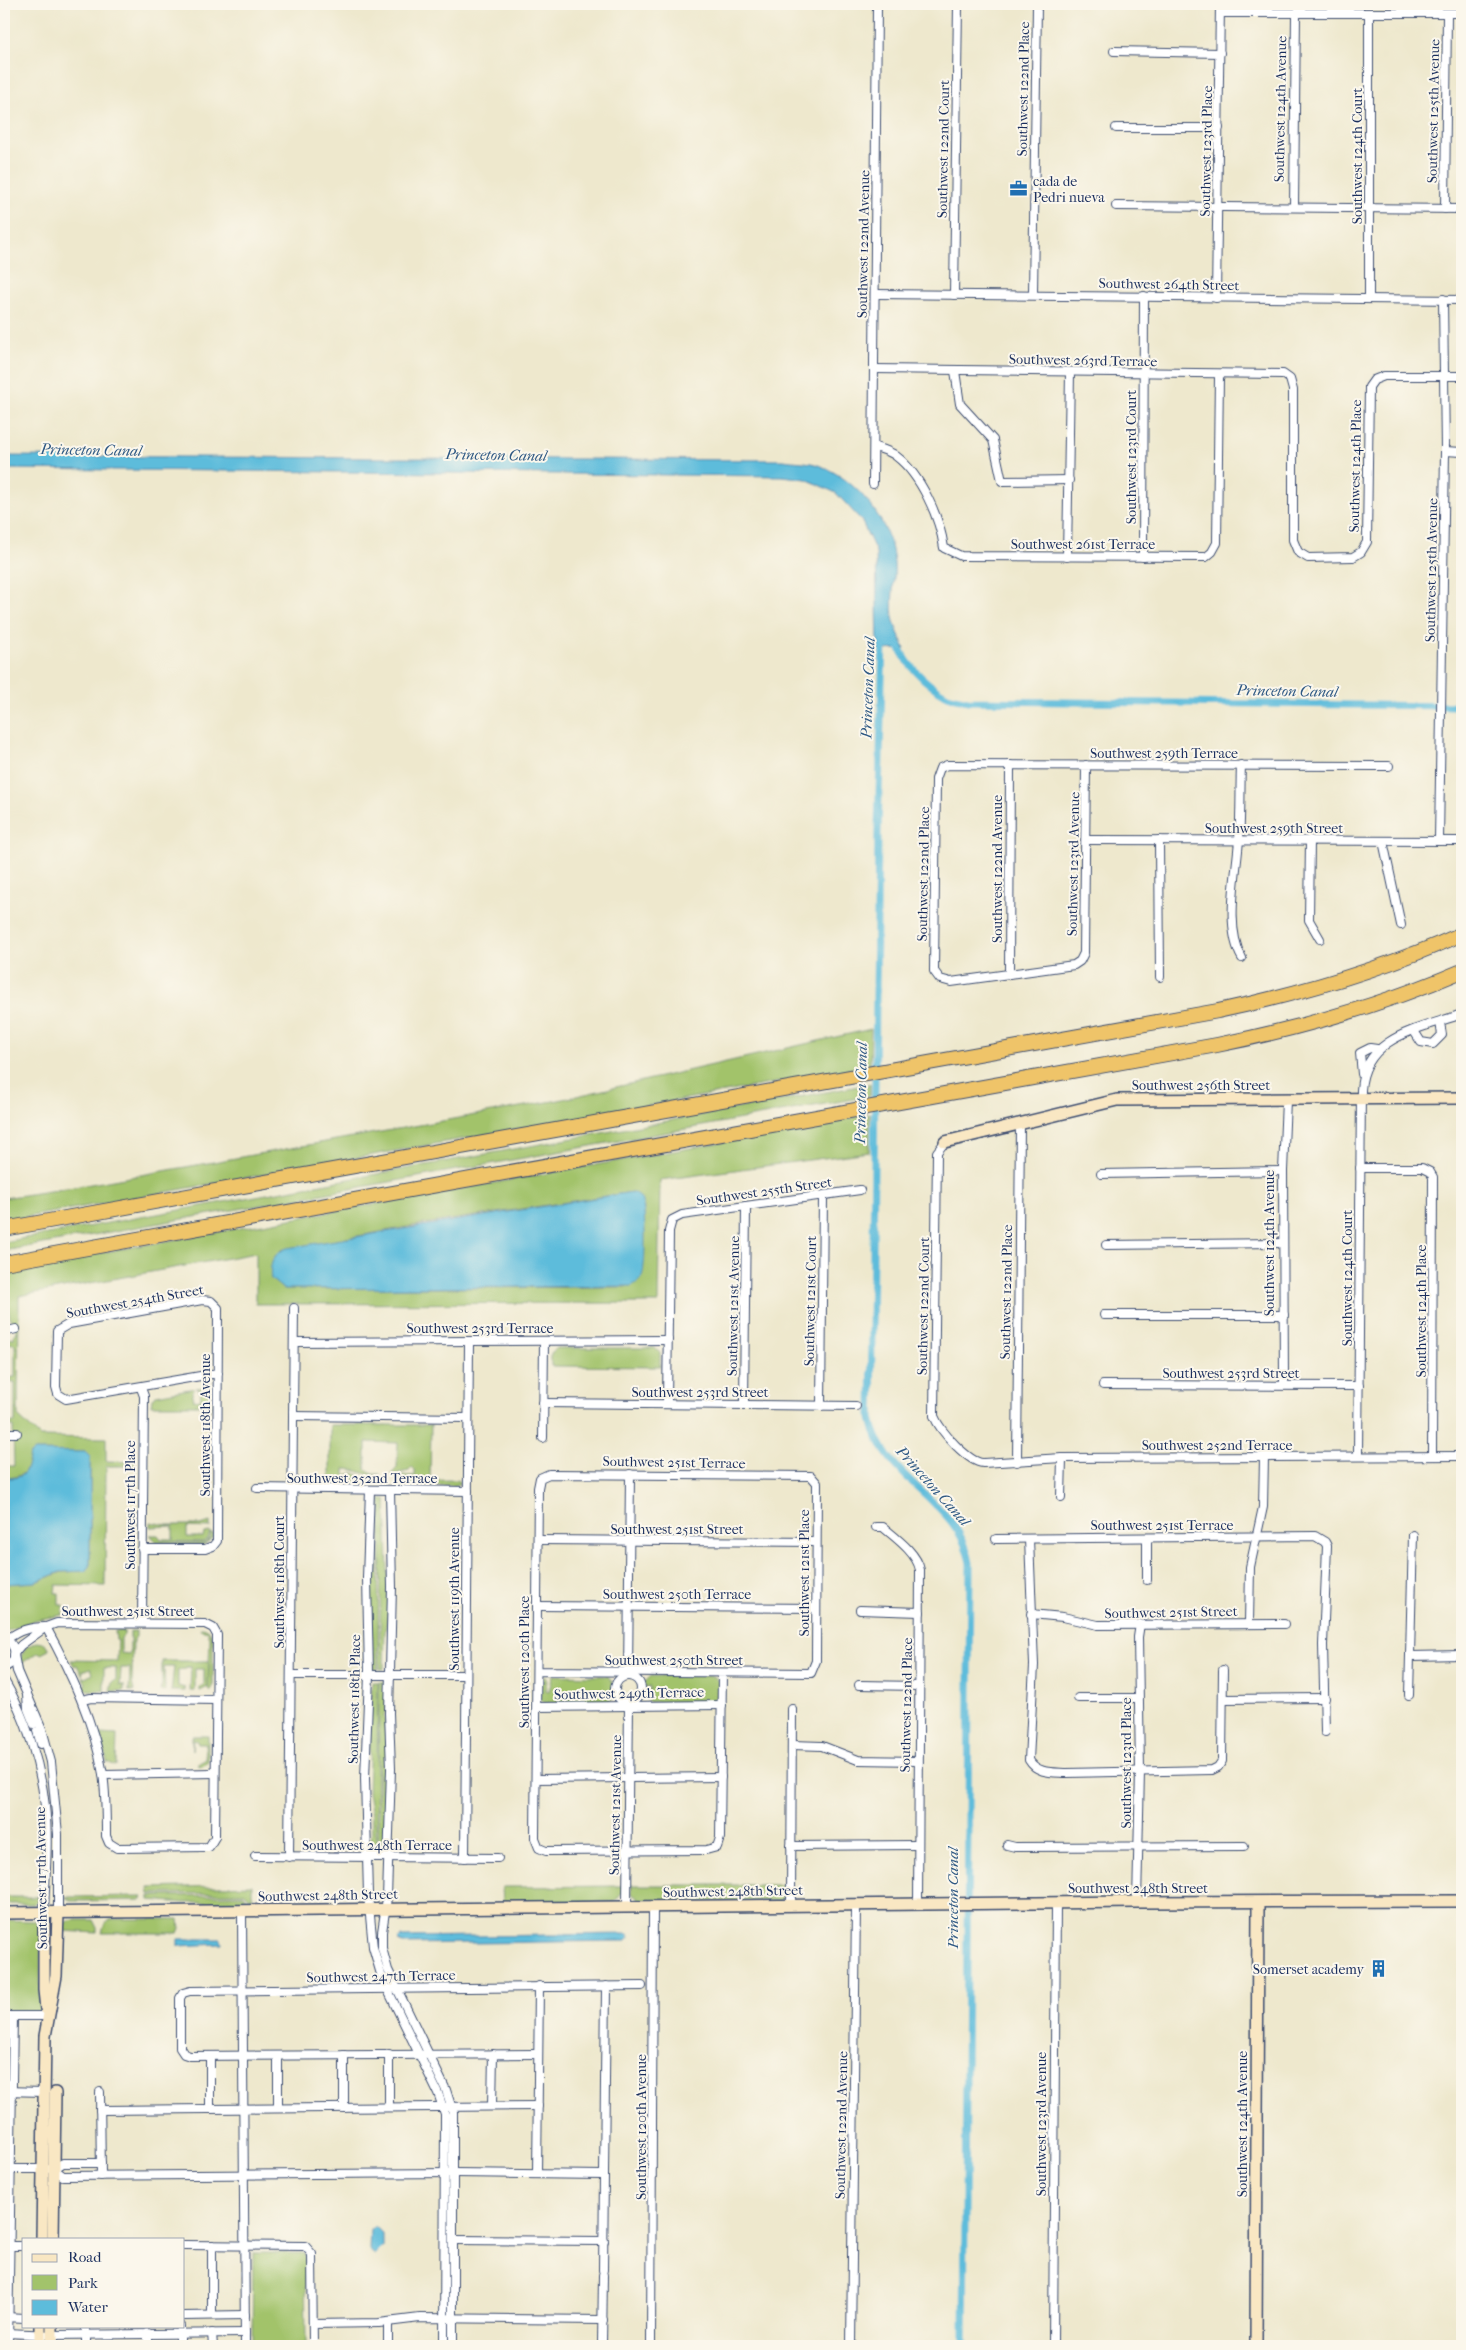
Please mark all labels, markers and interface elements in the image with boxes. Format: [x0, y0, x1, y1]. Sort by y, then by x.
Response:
street label: Southwest 122nd Place [1014, 21, 1033, 157]
street label: Southwest 124th Avenue [1271, 36, 1290, 182]
street label: Southwest 125th Avenue [1424, 39, 1443, 183]
street label: Southwest 122nd Court [934, 80, 953, 218]
street label: Southwest 123rd Place [1197, 85, 1216, 217]
street label: Southwest 124th Court [1349, 88, 1366, 224]
street label: Southwest 122nd Avenue [854, 170, 873, 318]
place label: cada de Pedri nueva [1033, 173, 1105, 206]
office icon: cada de Pedri nueva [1009, 179, 1029, 199]
street label: Southwest 264th Street [1099, 275, 1239, 294]
street label: Southwest 263rd Terrace [1009, 351, 1157, 370]
street label: Southwest 123rd Court [1123, 390, 1140, 524]
street label: Southwest 124th Place [1346, 399, 1365, 533]
water label: Princeton Canal [39, 440, 144, 460]
water label: Princeton Canal [444, 445, 549, 465]
street label: Southwest 125th Avenue [1422, 498, 1441, 642]
street label: Southwest 261st Terrace [1011, 536, 1155, 553]
water label: Princeton Canal [857, 635, 879, 740]
water label: Princeton Canal [1235, 681, 1340, 701]
street label: Southwest 259th Terrace [1090, 745, 1238, 762]
street label: Southwest 123rd Avenue [1064, 792, 1083, 936]
street label: Southwest 122nd Avenue [989, 795, 1006, 943]
street label: Southwest 122nd Place [914, 806, 933, 942]
street label: Southwest 259th Street [1205, 820, 1343, 837]
water label: Princeton Canal [851, 1040, 871, 1145]
street label: Southwest 256th Street [1132, 1077, 1270, 1094]
street label: Southwest 124th Avenue [1261, 1170, 1278, 1316]
street label: Southwest 255th Street [695, 1174, 833, 1209]
street label: Southwest 124th Court [1339, 1210, 1356, 1346]
street label: Southwest 122nd Place [997, 1224, 1016, 1360]
street label: Southwest 121st Avenue [724, 1236, 743, 1376]
street label: Southwest 121st Court [801, 1236, 820, 1366]
street label: Southwest 122nd Court [914, 1237, 933, 1375]
street label: Southwest 124th Place [1413, 1244, 1430, 1378]
street label: Southwest 254th Street [65, 1281, 205, 1322]
street label: Southwest 253rd Terrace [407, 1320, 554, 1337]
street label: Southwest 118th Avenue [197, 1353, 214, 1496]
street label: Southwest 253rd Street [1162, 1365, 1300, 1382]
street label: Southwest 253rd Street [631, 1384, 769, 1401]
street label: Southwest 252nd Terrace [1142, 1437, 1292, 1454]
street label: Southwest 117th Place [122, 1440, 139, 1570]
water label: Princeton Canal [892, 1442, 975, 1531]
street label: Southwest 251st Terrace [602, 1453, 746, 1472]
street label: Southwest 252nd Terrace [287, 1470, 437, 1487]
street label: Southwest 121st Place [796, 1509, 813, 1637]
street label: Southwest 118th Court [271, 1515, 288, 1649]
street label: Southwest 251st Terrace [1091, 1517, 1234, 1534]
street label: Southwest 251st Street [610, 1521, 744, 1538]
street label: Southwest 119th Avenue [446, 1527, 463, 1671]
street label: Southwest 250th Terrace [603, 1586, 751, 1603]
street label: Southwest 120th Place [516, 1596, 533, 1728]
street label: Southwest 251st Street [61, 1603, 195, 1620]
street label: Southwest 251st Street [1104, 1603, 1238, 1622]
street label: Southwest 118th Place [345, 1634, 364, 1764]
street label: Southwest 122nd Place [897, 1637, 916, 1773]
street label: Southwest 250th Street [605, 1652, 743, 1669]
street label: Southwest 249th Terrace [554, 1684, 704, 1703]
street label: Southwest 123rd Place [1118, 1697, 1135, 1829]
street label: Southwest 121st Avenue [606, 1735, 625, 1875]
street label: Southwest 117th Avenue [32, 1806, 51, 1949]
street label: Southwest 248th Terrace [302, 1837, 452, 1854]
water label: Princeton Canal [944, 1845, 962, 1950]
street label: Southwest 248th Street [1068, 1880, 1208, 1897]
street label: Southwest 248th Street [663, 1882, 803, 1901]
street label: Southwest 248th Street [258, 1886, 398, 1905]
building icon: Somerset academy [1368, 1959, 1388, 1979]
place label: Somerset academy [1253, 1961, 1365, 1978]
street label: Southwest 247th Terrace [306, 1967, 456, 1986]
street label: Southwest 122nd Avenue [832, 2051, 851, 2199]
street label: Southwest 124th Avenue [1234, 2051, 1251, 2197]
street label: Southwest 123rd Avenue [1033, 2052, 1050, 2196]
street label: Southwest 120th Avenue [633, 2054, 650, 2200]
legend [22, 2238, 185, 2328]
text: Road [68, 2248, 102, 2266]
text: Park [68, 2274, 98, 2292]
text: Water [67, 2298, 108, 2316]

